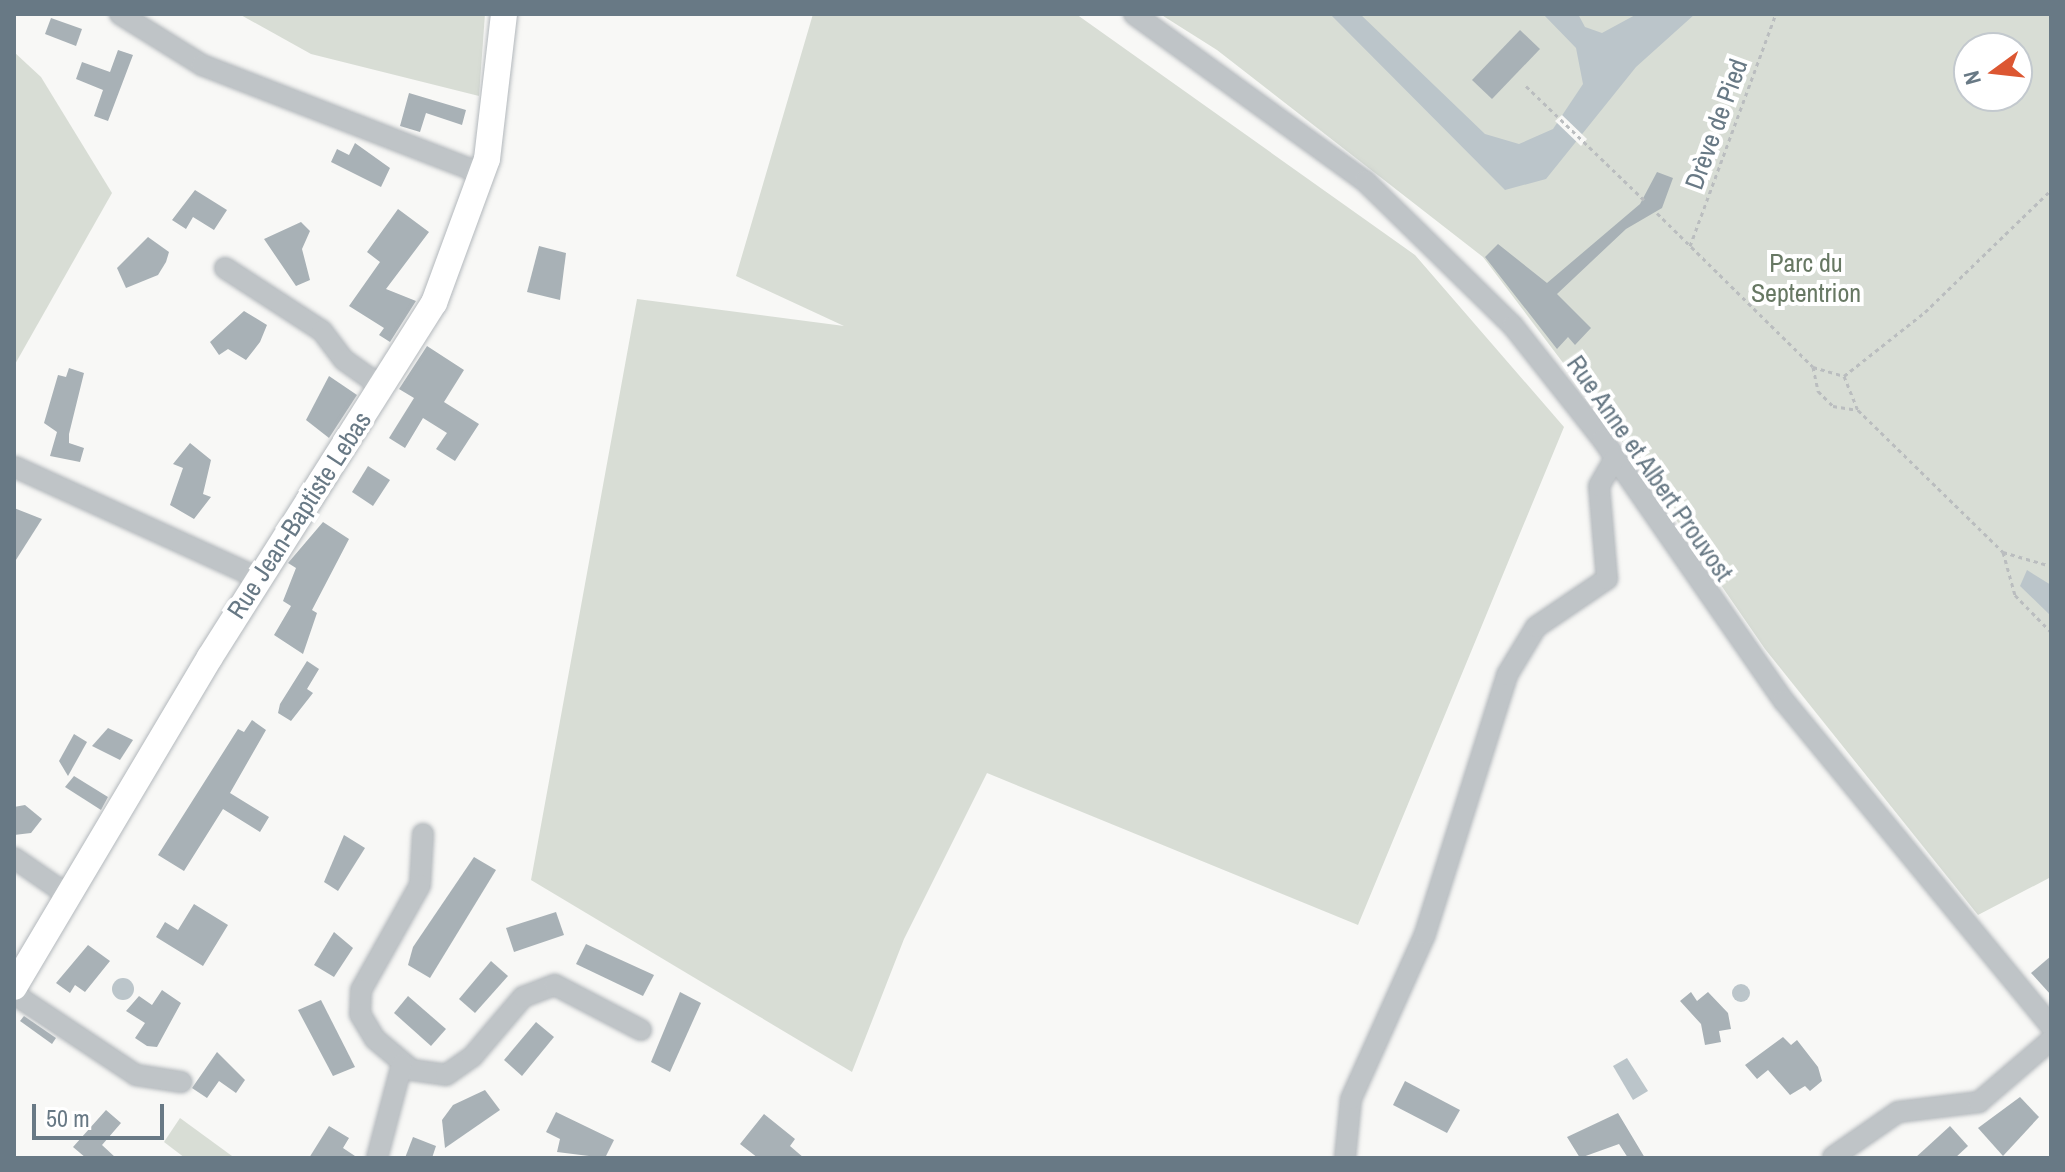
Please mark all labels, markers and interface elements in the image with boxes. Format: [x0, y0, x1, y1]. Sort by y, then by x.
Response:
north arrow [1953, 32, 2033, 112]
street label: Drève de Pied [1678, 55, 1754, 193]
text: N [1956, 68, 1988, 88]
park label: Parc du Septentrion [1751, 247, 1861, 308]
street label: Rue Anne et Albert Prouvost [1560, 348, 1740, 588]
street label: Rue Jean-Baptiste Lebas [220, 406, 378, 624]
scale bar [36, 1088, 168, 1138]
text: 50 m [46, 1102, 90, 1134]

